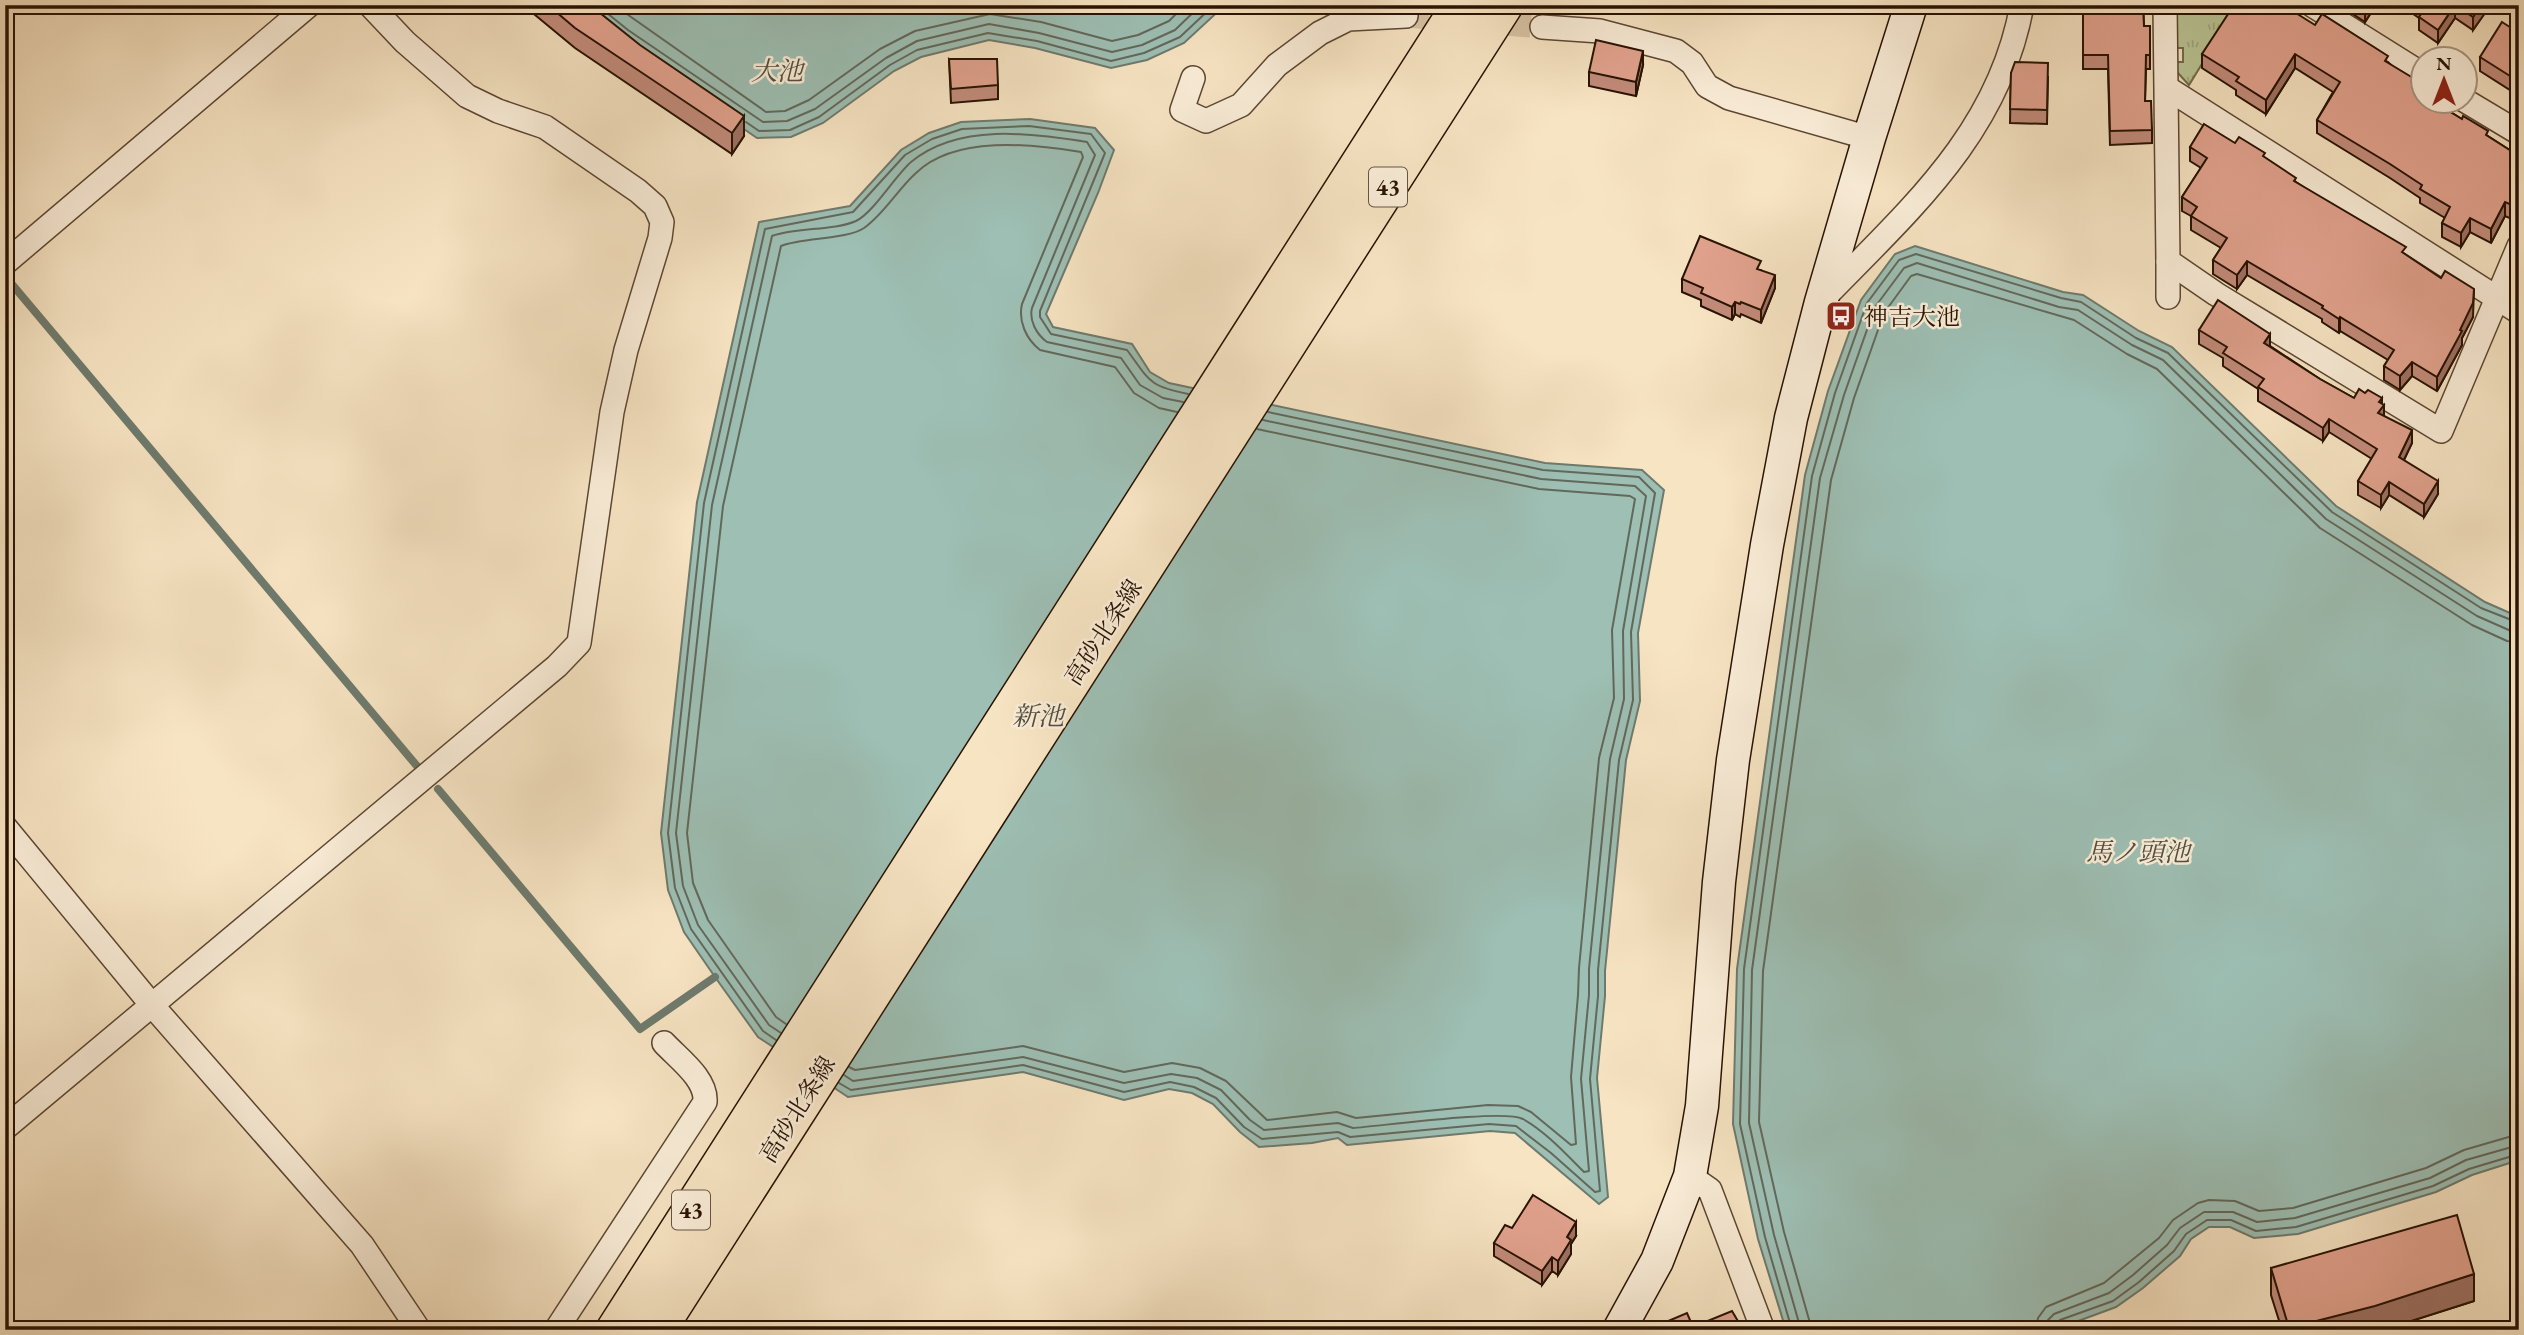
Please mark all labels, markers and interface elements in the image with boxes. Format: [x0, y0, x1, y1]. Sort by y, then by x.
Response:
north arrow [2408, 46, 2478, 116]
text: N [2436, 51, 2452, 76]
water label: 大池 [751, 54, 806, 88]
road number: 43 [1369, 168, 1407, 206]
bus stop icon: 神吉大池 [1824, 299, 1858, 333]
place label: 神吉大池 [1864, 301, 1960, 332]
street label: 高砂北条線 [1057, 573, 1149, 691]
water label: 新池 [1012, 699, 1067, 733]
water label: 馬ノ頭池 [2086, 835, 2193, 869]
street label: 高砂北条線 [752, 1050, 842, 1168]
road number: 43 [672, 1190, 710, 1230]

